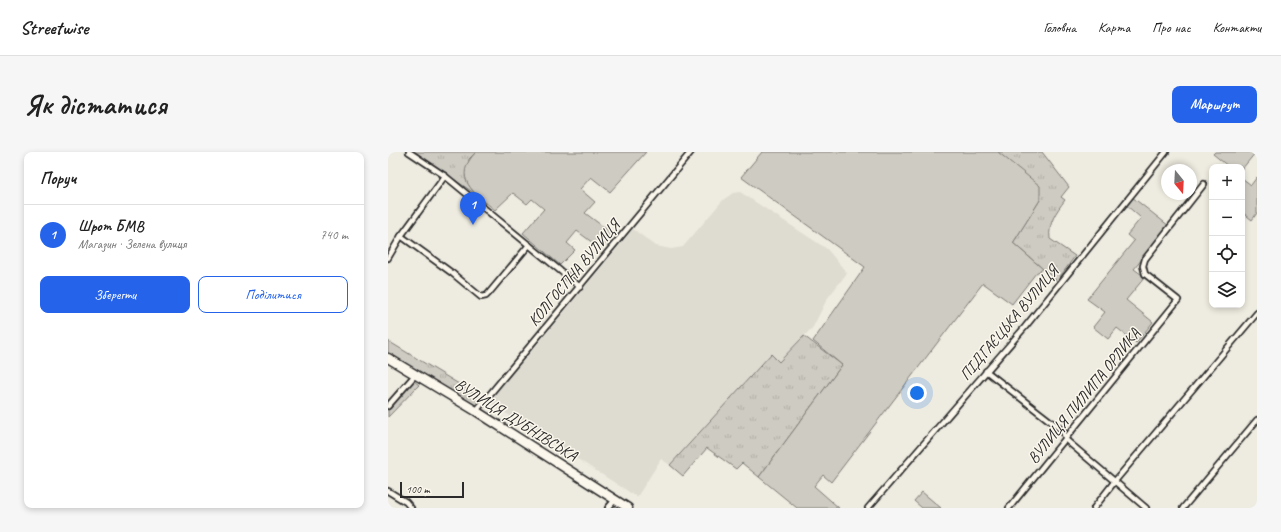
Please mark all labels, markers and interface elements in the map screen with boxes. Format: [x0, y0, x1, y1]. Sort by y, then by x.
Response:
text: Streetwise [20, 16, 88, 40]
text: Головна [1043, 19, 1076, 36]
text: Карта [1098, 19, 1130, 36]
text: Про нас [1152, 19, 1191, 36]
text: Контакти [1213, 19, 1261, 36]
button: Маршрут [1172, 86, 1257, 123]
text: Як дістатися [24, 87, 167, 122]
north arrow [1161, 164, 1197, 200]
map controls [1209, 164, 1245, 308]
button: + [1209, 164, 1245, 200]
text: Поруч [40, 168, 76, 189]
pin: 1 [460, 192, 486, 225]
button: − [1209, 200, 1245, 236]
street label: КОЛГОСПНА ВУЛИЦЯ [524, 214, 626, 330]
text: Шрот БМВ [78, 217, 144, 236]
text: 1 [50, 227, 56, 243]
text: 740 m [320, 227, 348, 243]
text: Магазин · Зелена вулиця [78, 236, 186, 252]
button: locate [1209, 236, 1245, 272]
street label: ПІДГАЄЦЬКА ВУЛИЦЯ [955, 260, 1064, 384]
button: layers [1209, 272, 1245, 308]
button: Зберегти [40, 276, 190, 313]
button: Поділитися [198, 276, 348, 313]
street label: ВУЛИЦЯ ПИЛИПА ОРЛИКА [1023, 324, 1145, 468]
street label: ВУЛИЦЯ ДУБНІВСЬКА [451, 374, 582, 466]
your location [907, 383, 927, 403]
scale bar [400, 480, 464, 499]
text: 100 m [406, 482, 430, 496]

